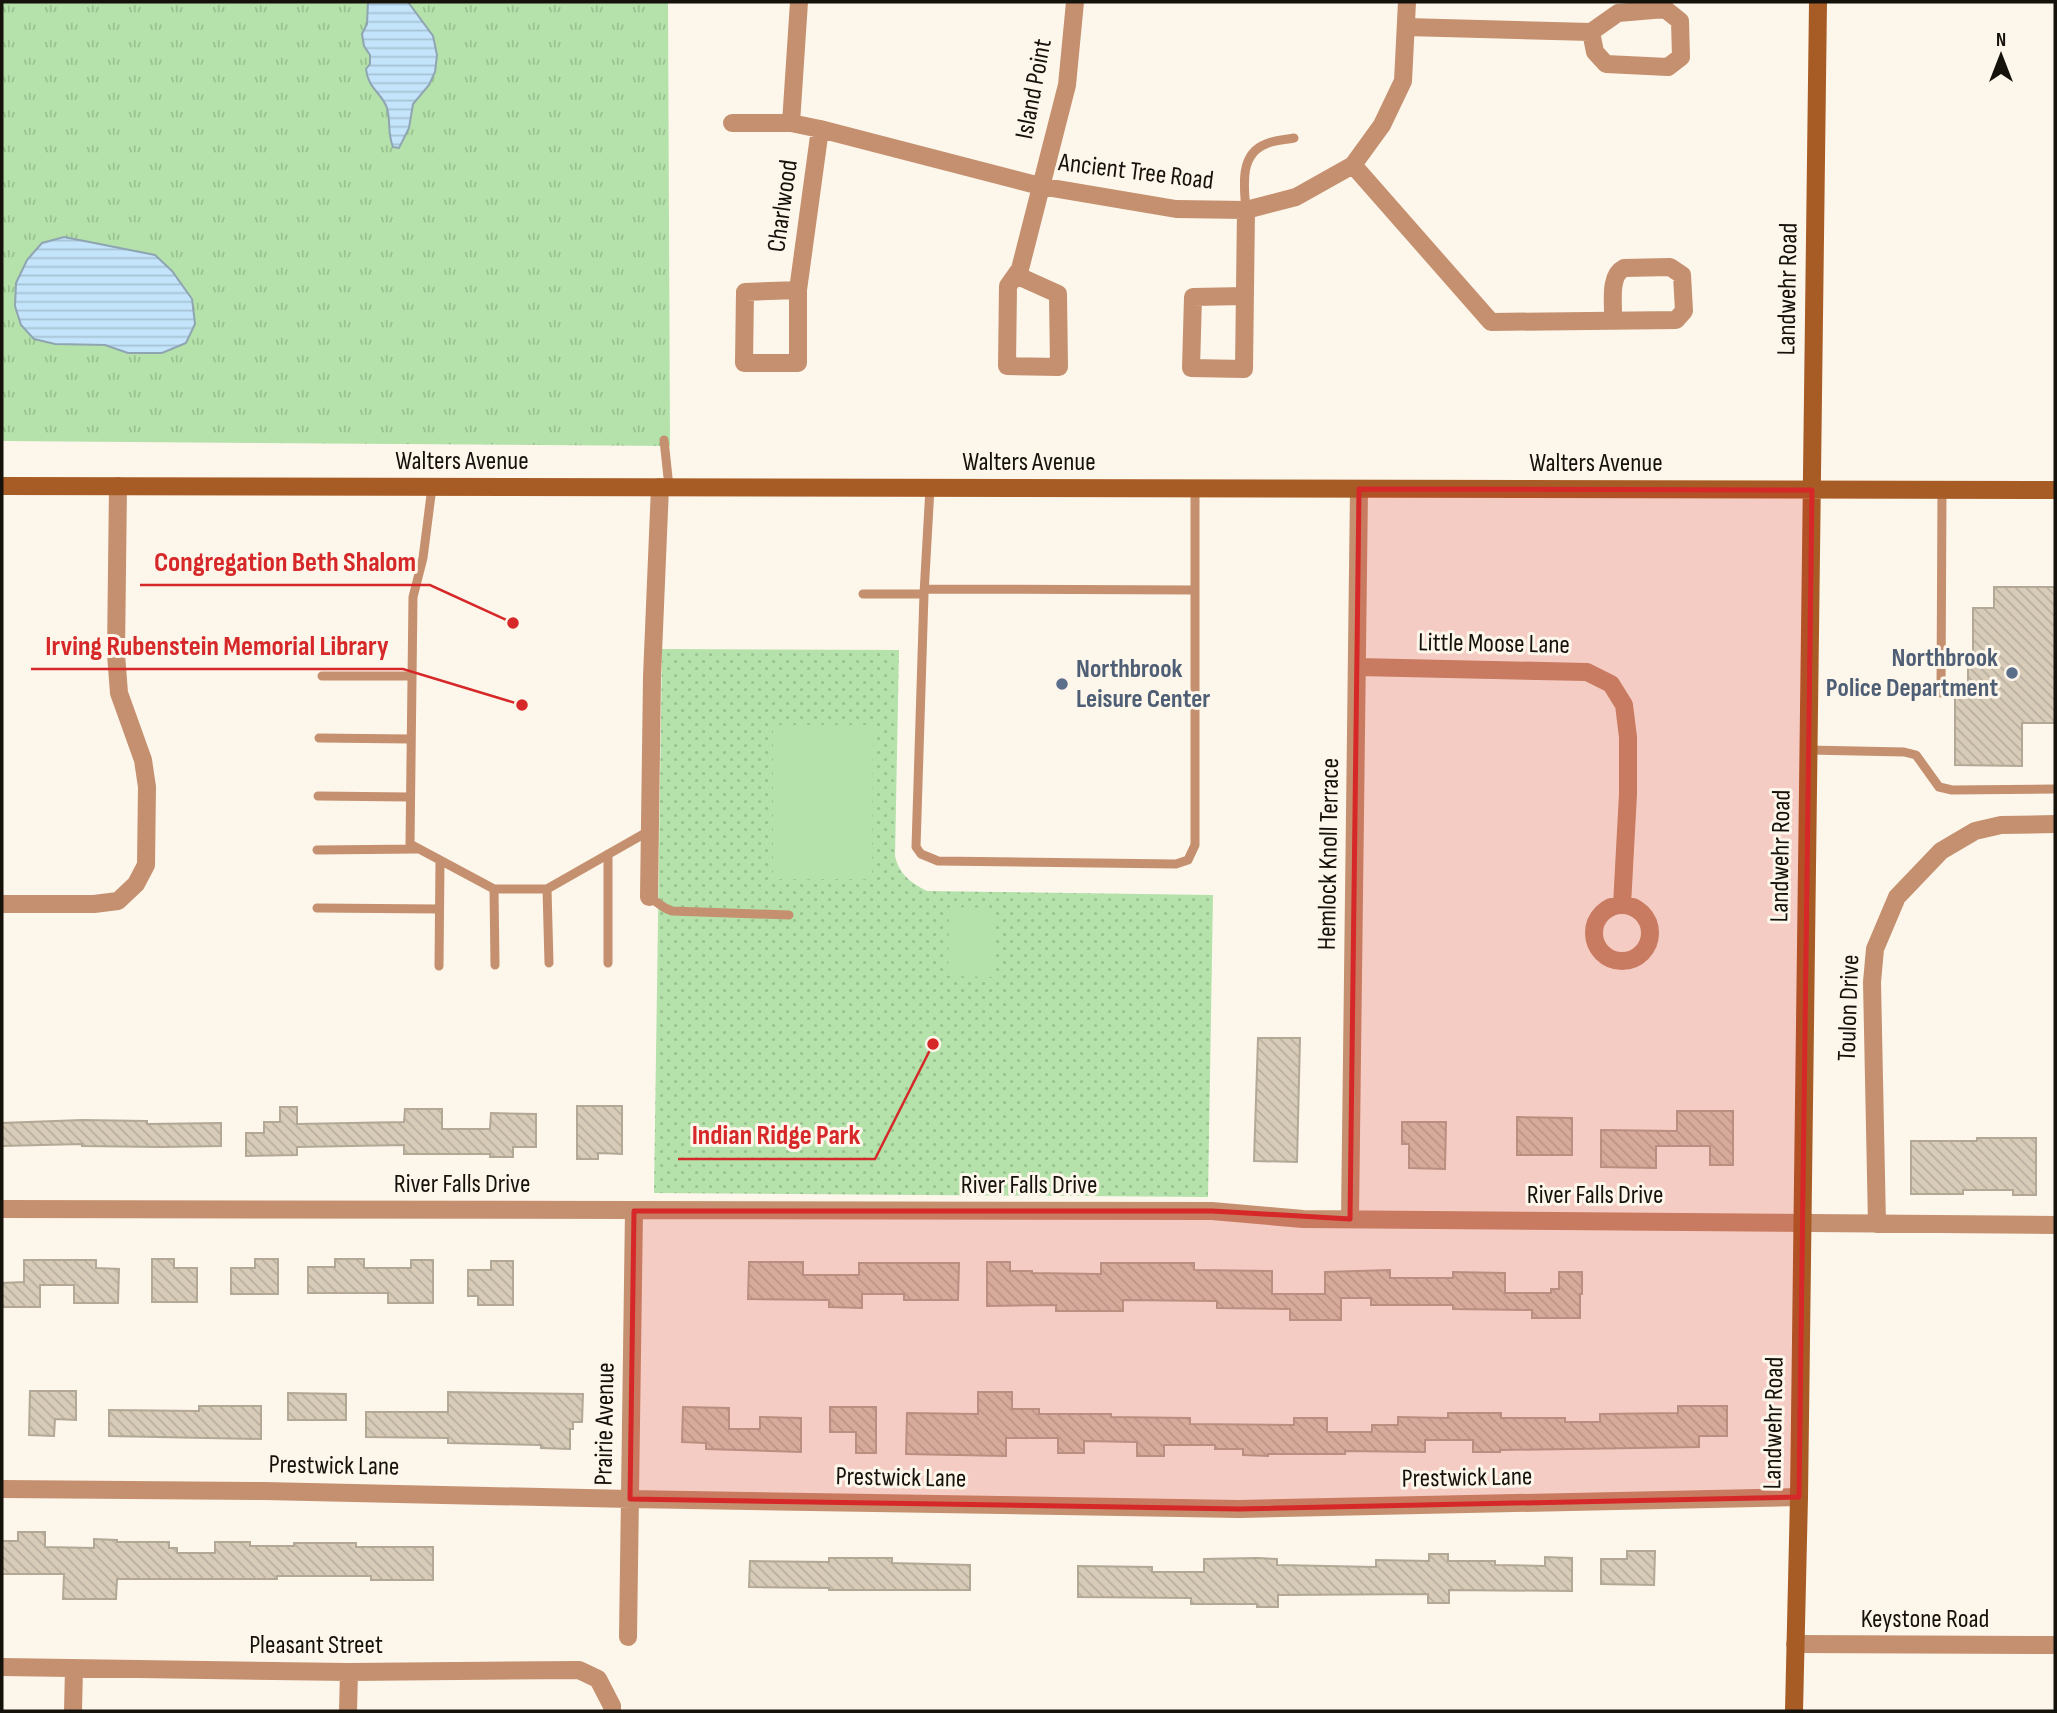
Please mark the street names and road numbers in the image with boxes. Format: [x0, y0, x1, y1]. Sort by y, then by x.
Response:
street label: Island Point [1009, 36, 1059, 142]
street label: Ancient Tree Road [1056, 147, 1215, 197]
street label: Charlwood [761, 158, 805, 254]
street label: Landwehr Road [1771, 222, 1805, 356]
street label: Walters Avenue [395, 446, 529, 477]
street label: Walters Avenue [962, 447, 1096, 478]
street label: Walters Avenue [1529, 448, 1663, 479]
street label: Little Moose Lane [1418, 627, 1570, 661]
street label: Hemlock Knoll Terrace [1312, 758, 1346, 950]
street label: Landwehr Road [1764, 789, 1798, 923]
street label: Toulon Drive [1832, 954, 1866, 1062]
street label: River Falls Drive [394, 1169, 530, 1200]
street label: River Falls Drive [961, 1170, 1097, 1201]
street label: River Falls Drive [1527, 1180, 1663, 1211]
street label: Landwehr Road [1757, 1356, 1791, 1490]
street label: Prairie Avenue [588, 1362, 622, 1486]
street label: Prestwick Lane [268, 1449, 400, 1483]
street label: Prestwick Lane [835, 1461, 967, 1495]
street label: Prestwick Lane [1401, 1461, 1533, 1495]
street label: Keystone Road [1861, 1604, 1989, 1635]
street label: Pleasant Street [249, 1630, 383, 1661]

